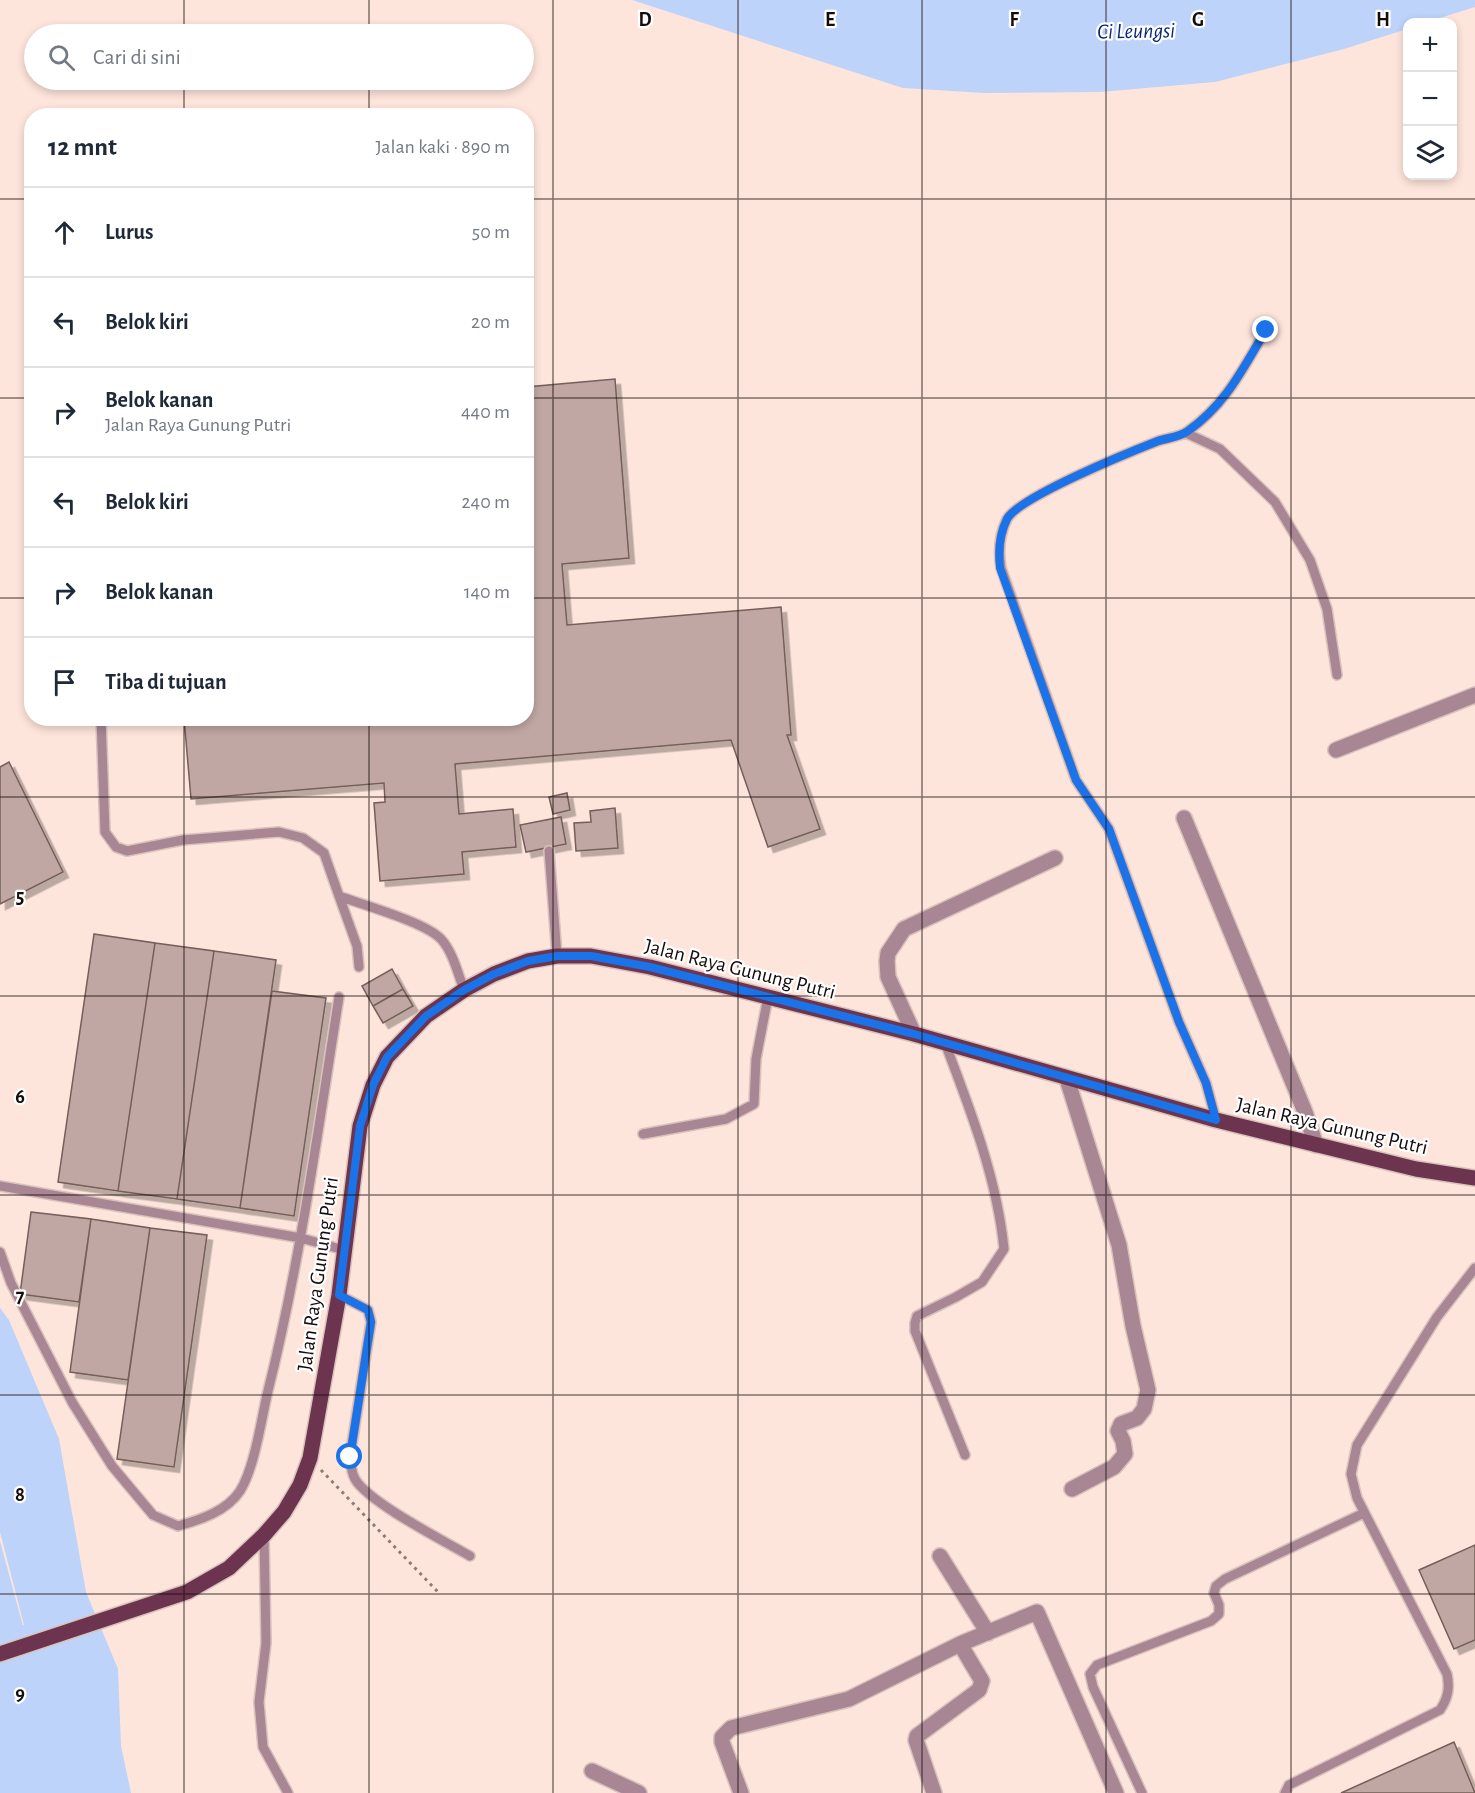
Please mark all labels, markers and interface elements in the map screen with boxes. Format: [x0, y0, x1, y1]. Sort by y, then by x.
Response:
text: D [638, 10, 652, 30]
text: E [825, 10, 835, 30]
text: F [1009, 10, 1019, 30]
text: G [1192, 10, 1204, 30]
text: H [1376, 10, 1390, 30]
map controls [1403, 18, 1457, 180]
button: + [1403, 18, 1457, 72]
water label: Ci Leungsi [1097, 19, 1175, 43]
search box [24, 24, 534, 90]
icon: search [45, 41, 78, 74]
text: Cari di sini [93, 46, 181, 68]
button: − [1403, 72, 1457, 126]
button: layers [1403, 126, 1457, 180]
text: 12 mnt [48, 134, 117, 160]
text: Jalan kaki · 890 m [376, 137, 510, 157]
icon: ahead [48, 216, 81, 249]
text: Lurus [105, 221, 154, 243]
text: 50 m [472, 222, 510, 242]
icon: left [48, 306, 81, 339]
text: Belok kiri [105, 311, 189, 333]
text: 20 m [471, 312, 510, 332]
route end [1252, 316, 1278, 342]
text: Belok kanan [105, 389, 213, 411]
icon: right [48, 396, 81, 429]
text: 440 m [461, 402, 510, 422]
text: Jalan Raya Gunung Putri [105, 415, 291, 435]
icon: left [48, 486, 81, 519]
text: Belok kiri [105, 491, 189, 513]
text: 240 m [461, 492, 510, 512]
icon: right [48, 576, 81, 609]
text: Belok kanan [105, 581, 213, 603]
text: 140 m [464, 582, 510, 602]
icon: arrive [48, 666, 81, 699]
text: Tiba di tujuan [105, 671, 227, 693]
text: 5 [16, 887, 24, 907]
street label: Jalan Raya Gunung Putri [643, 935, 837, 1003]
text: 6 [15, 1087, 25, 1107]
street label: Jalan Raya Gunung Putri [1234, 1094, 1430, 1158]
street label: Jalan Raya Gunung Putri [294, 1176, 342, 1372]
text: 7 [16, 1286, 25, 1306]
route start [336, 1443, 362, 1469]
text: 8 [15, 1485, 25, 1505]
text: 9 [15, 1684, 25, 1704]

